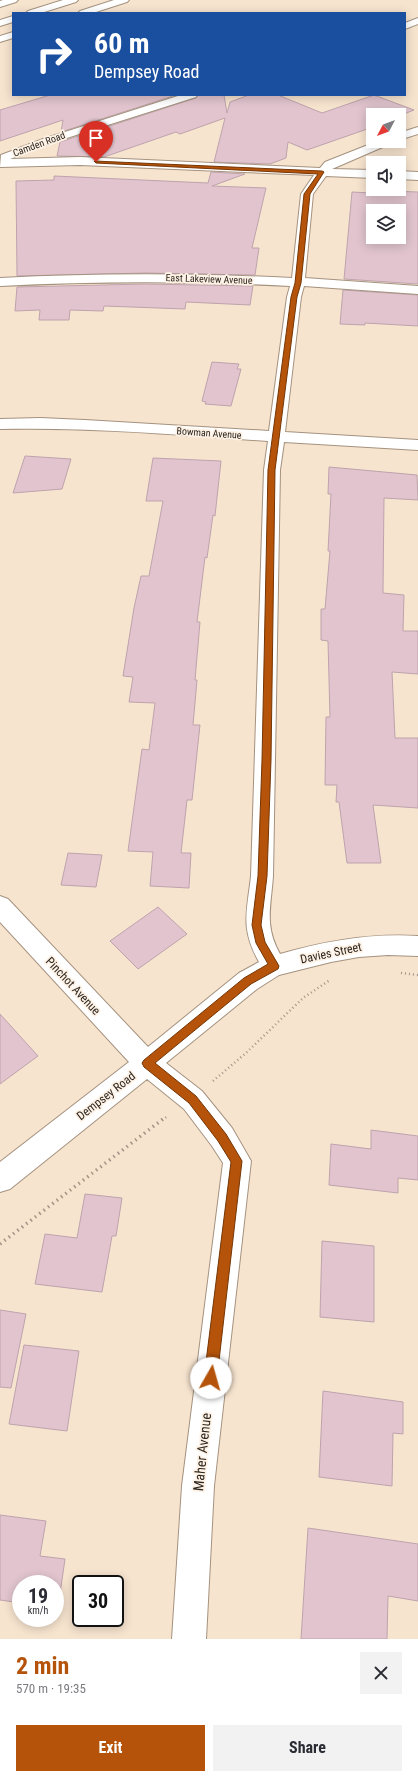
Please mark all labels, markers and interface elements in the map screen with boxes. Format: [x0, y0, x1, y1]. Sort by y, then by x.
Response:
text: 60 m [94, 27, 150, 60]
icon: right [28, 28, 80, 80]
text: Dempsey Road [94, 61, 199, 82]
north arrow [366, 108, 406, 148]
map controls [366, 108, 406, 244]
pin [79, 121, 113, 162]
icon: arrive [85, 127, 107, 149]
street label: Camden Road [11, 129, 67, 159]
button: sound [366, 156, 406, 196]
button: layers [366, 204, 406, 244]
street label: East Lakeview Avenue [165, 272, 253, 286]
street label: Bowman Avenue [176, 425, 242, 441]
street label: Davies Street [299, 940, 363, 966]
street label: Pinchot Avenue [43, 954, 103, 1018]
street label: Dempsey Road [74, 1069, 138, 1123]
position arrow [190, 1357, 232, 1399]
street label: Maher Avenue [190, 1412, 214, 1492]
speed limit sign: 30 [72, 1575, 124, 1627]
text: 19 [28, 1584, 48, 1608]
text: km/h [28, 1605, 48, 1616]
text: 2 min [16, 1652, 69, 1680]
button: close [360, 1652, 402, 1694]
text: 570 m · 19:35 [16, 1681, 86, 1696]
button: Exit [16, 1725, 205, 1771]
button: Share [213, 1725, 402, 1771]

